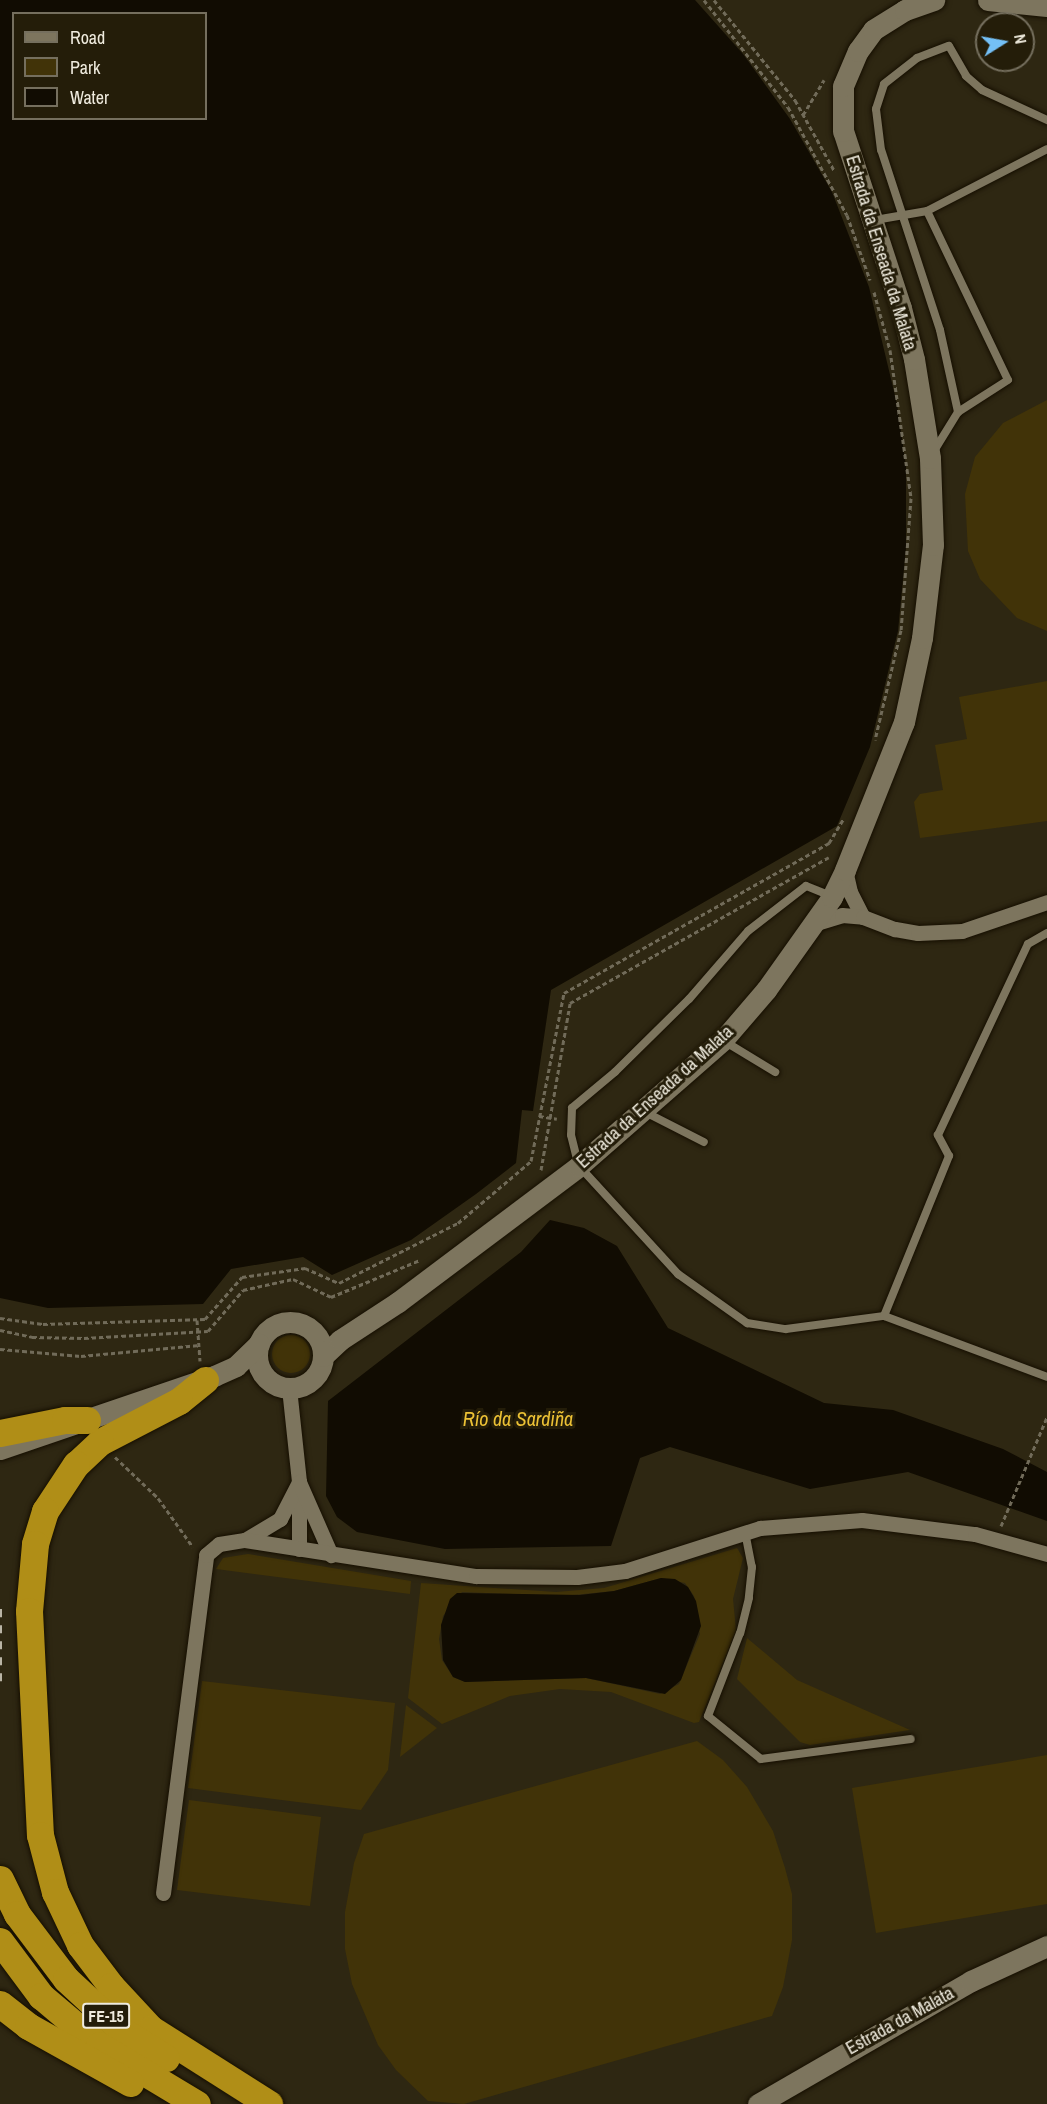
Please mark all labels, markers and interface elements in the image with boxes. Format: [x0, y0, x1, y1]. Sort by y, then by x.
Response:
legend [12, 12, 207, 120]
north arrow [975, 12, 1035, 72]
text: Road [70, 25, 105, 50]
text: N [1009, 32, 1032, 46]
text: Park [70, 55, 100, 80]
text: Water [70, 85, 109, 110]
street label: Estrada da Enseada da Malata [841, 153, 921, 353]
street label: Estrada da Enseada da Malata [572, 1021, 738, 1173]
water label: Río da Sardiña [463, 1406, 573, 1430]
street label: Estrada da Malata [842, 1983, 958, 2059]
road number: FE-15 [82, 2003, 130, 2029]

